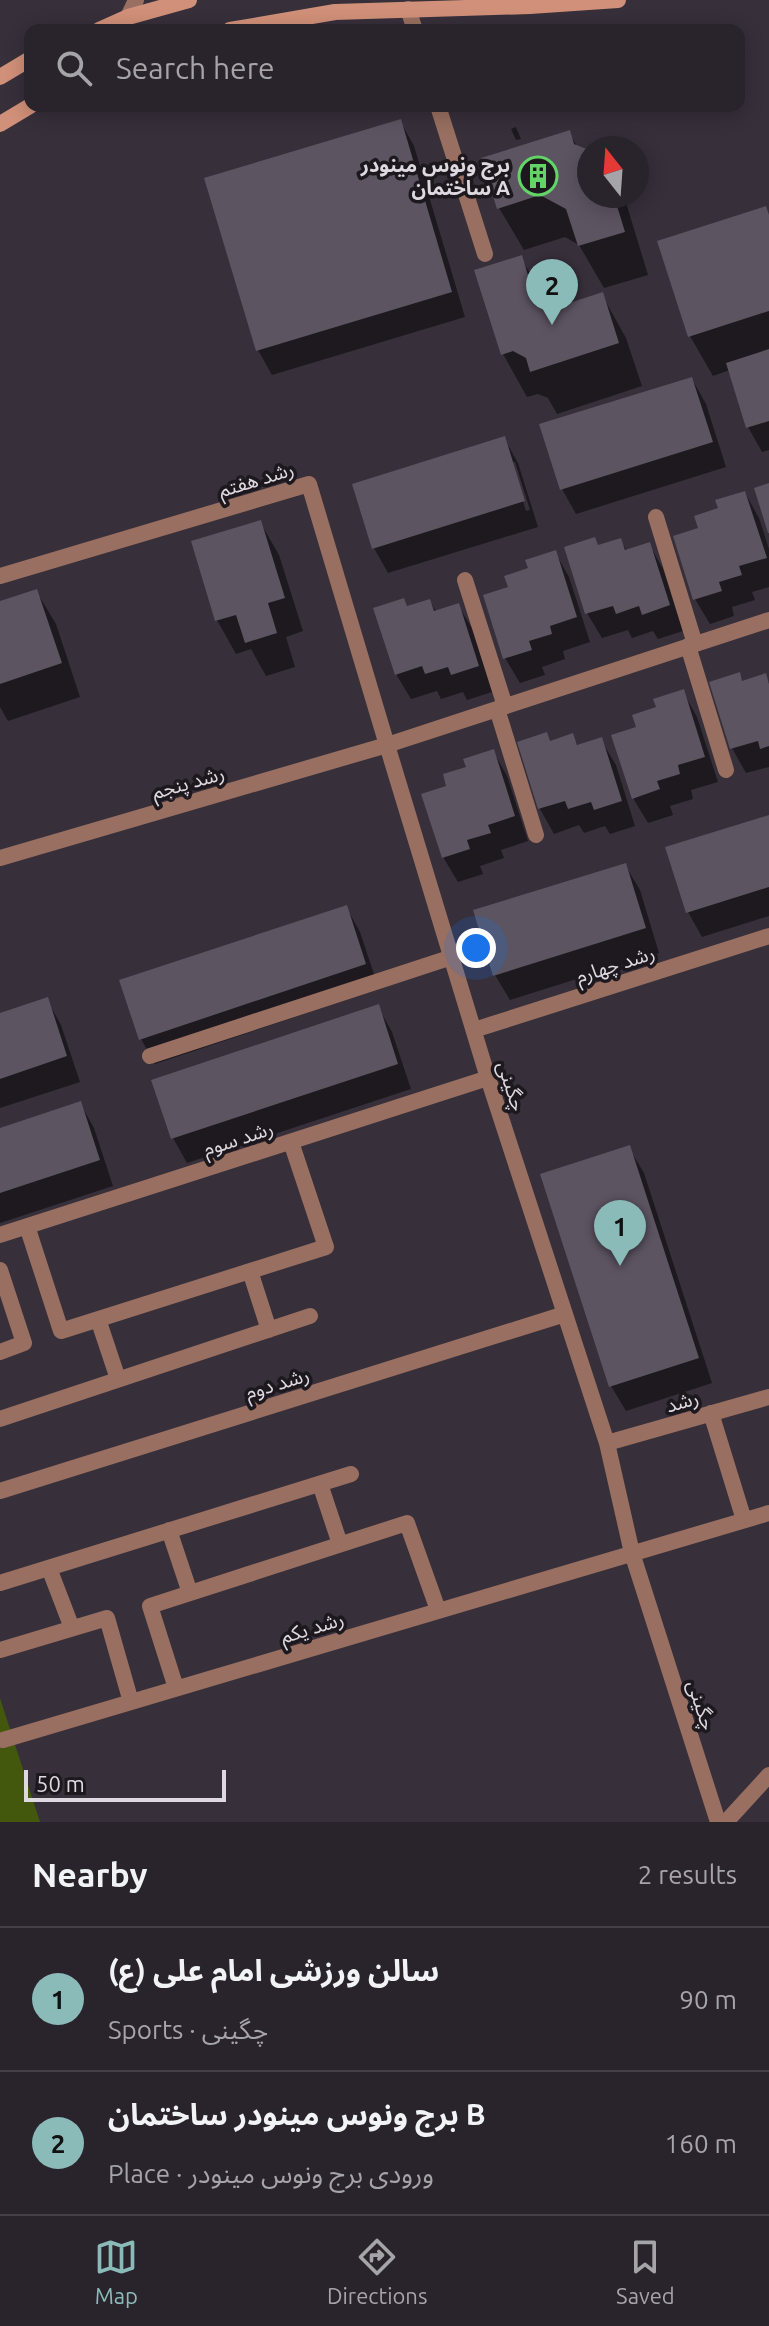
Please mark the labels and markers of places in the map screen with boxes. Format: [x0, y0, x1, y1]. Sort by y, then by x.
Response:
place label: برج ونوس مینودر ساختمان A [360, 153, 510, 200]
building icon: برج ونوس مینودر ساختمان A [517, 155, 559, 197]
pin: 2 [526, 259, 578, 325]
pin: 1 [594, 1200, 646, 1266]

